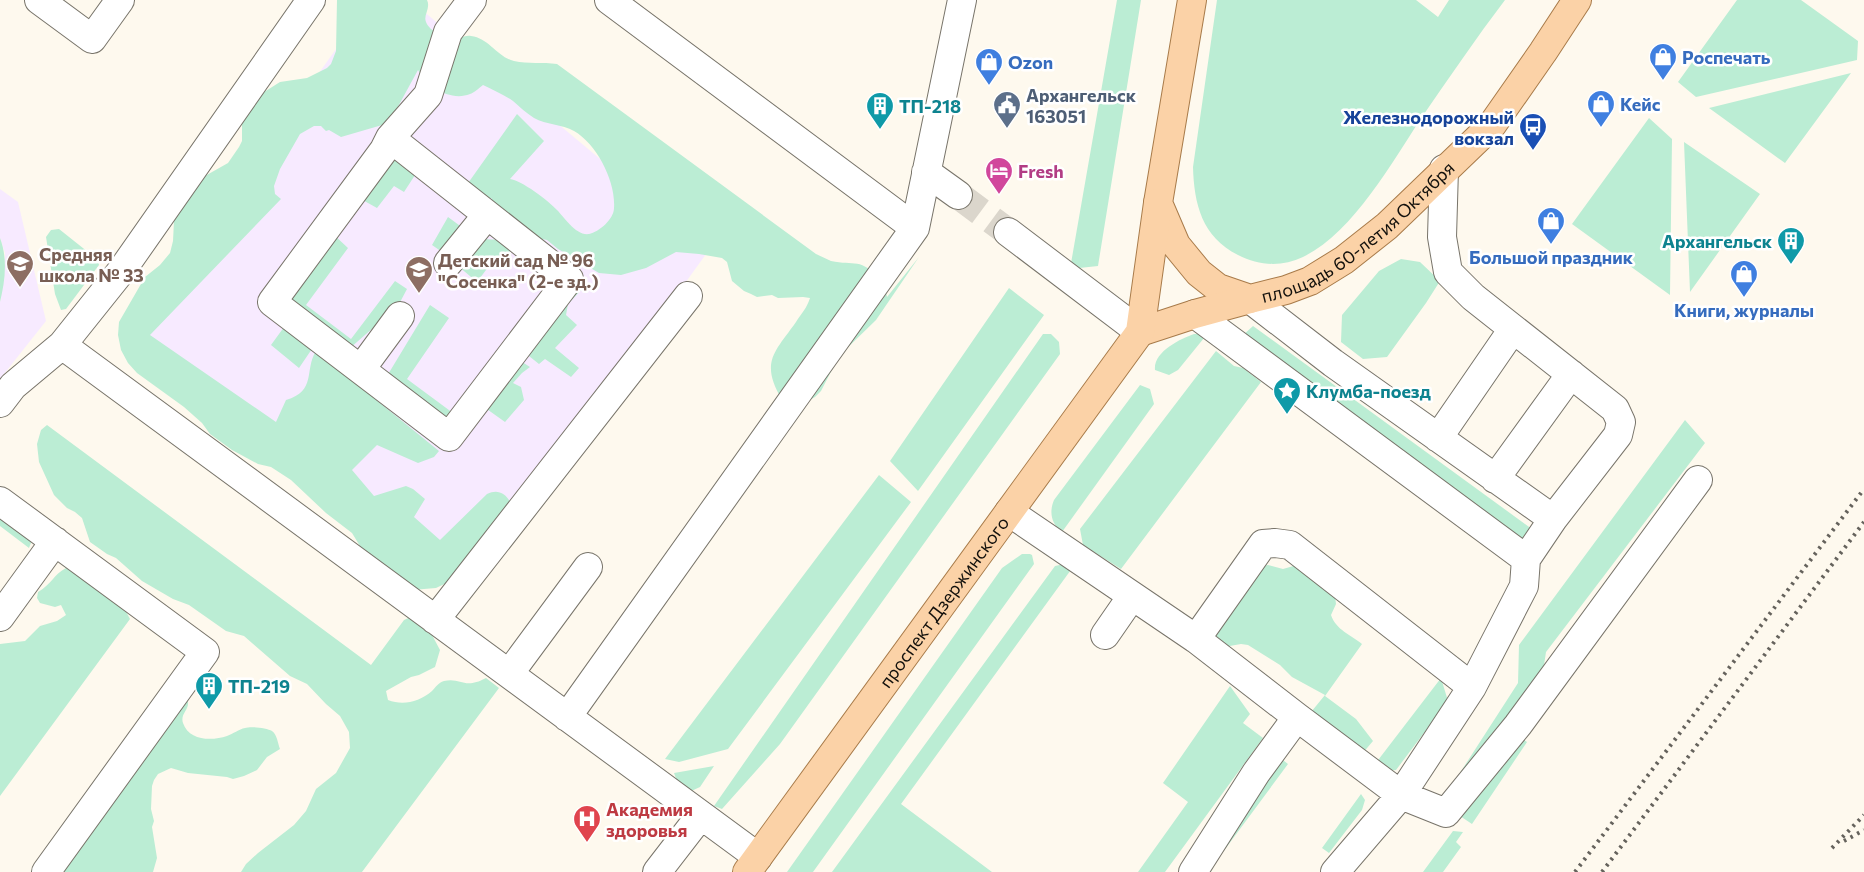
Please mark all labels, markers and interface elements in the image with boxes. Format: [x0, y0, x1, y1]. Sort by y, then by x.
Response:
shop icon: Роспечать [1648, 42, 1678, 81]
place label: Роспечать [1682, 46, 1771, 68]
shop icon: Ozon [974, 47, 1004, 86]
place label: Ozon [1008, 51, 1053, 73]
place label: Архангельск 163051 [1026, 84, 1137, 127]
shop icon: Кейс [1586, 89, 1616, 128]
public building icon: Архангельск 163051 [992, 90, 1022, 129]
building icon: ТП-218 [865, 91, 895, 130]
place label: Кейс [1620, 93, 1661, 115]
place label: ТП-218 [899, 95, 961, 117]
place label: Железнодорожный вокзал [1343, 106, 1514, 149]
bus stop icon: Железнодорожный вокзал [1518, 112, 1548, 151]
hotel icon: Fresh [984, 156, 1014, 195]
street label: площадь 60-летия Октября [1259, 156, 1459, 307]
place label: Fresh [1018, 160, 1064, 182]
shop icon: Большой праздник [1536, 206, 1566, 245]
building icon: Архангельск [1776, 226, 1806, 265]
place label: Архангельск [1662, 230, 1773, 252]
place label: Средняя школа № 33 [39, 243, 144, 286]
place label: Большой праздник [1469, 246, 1634, 268]
school or university icon: Средняя школа № 33 [5, 249, 35, 288]
place label: Детский сад № 96 "Сосенка" (2-е зд.) [438, 249, 599, 292]
school or university icon: Детский сад № 96 "Сосенка" (2-е зд.) [404, 255, 434, 294]
shop icon: Книги, журналы [1729, 259, 1759, 298]
place label: Книги, журналы [1674, 299, 1814, 321]
place icon: Клумба-поезд [1272, 376, 1302, 415]
place label: Клумба-поезд [1306, 380, 1431, 402]
street label: проспект Дзержинского [874, 512, 1013, 692]
building icon: ТП-219 [194, 671, 224, 710]
place label: ТП-219 [228, 675, 290, 697]
place label: Академия здоровья [606, 798, 693, 841]
hospital icon: Академия здоровья [572, 804, 602, 843]

